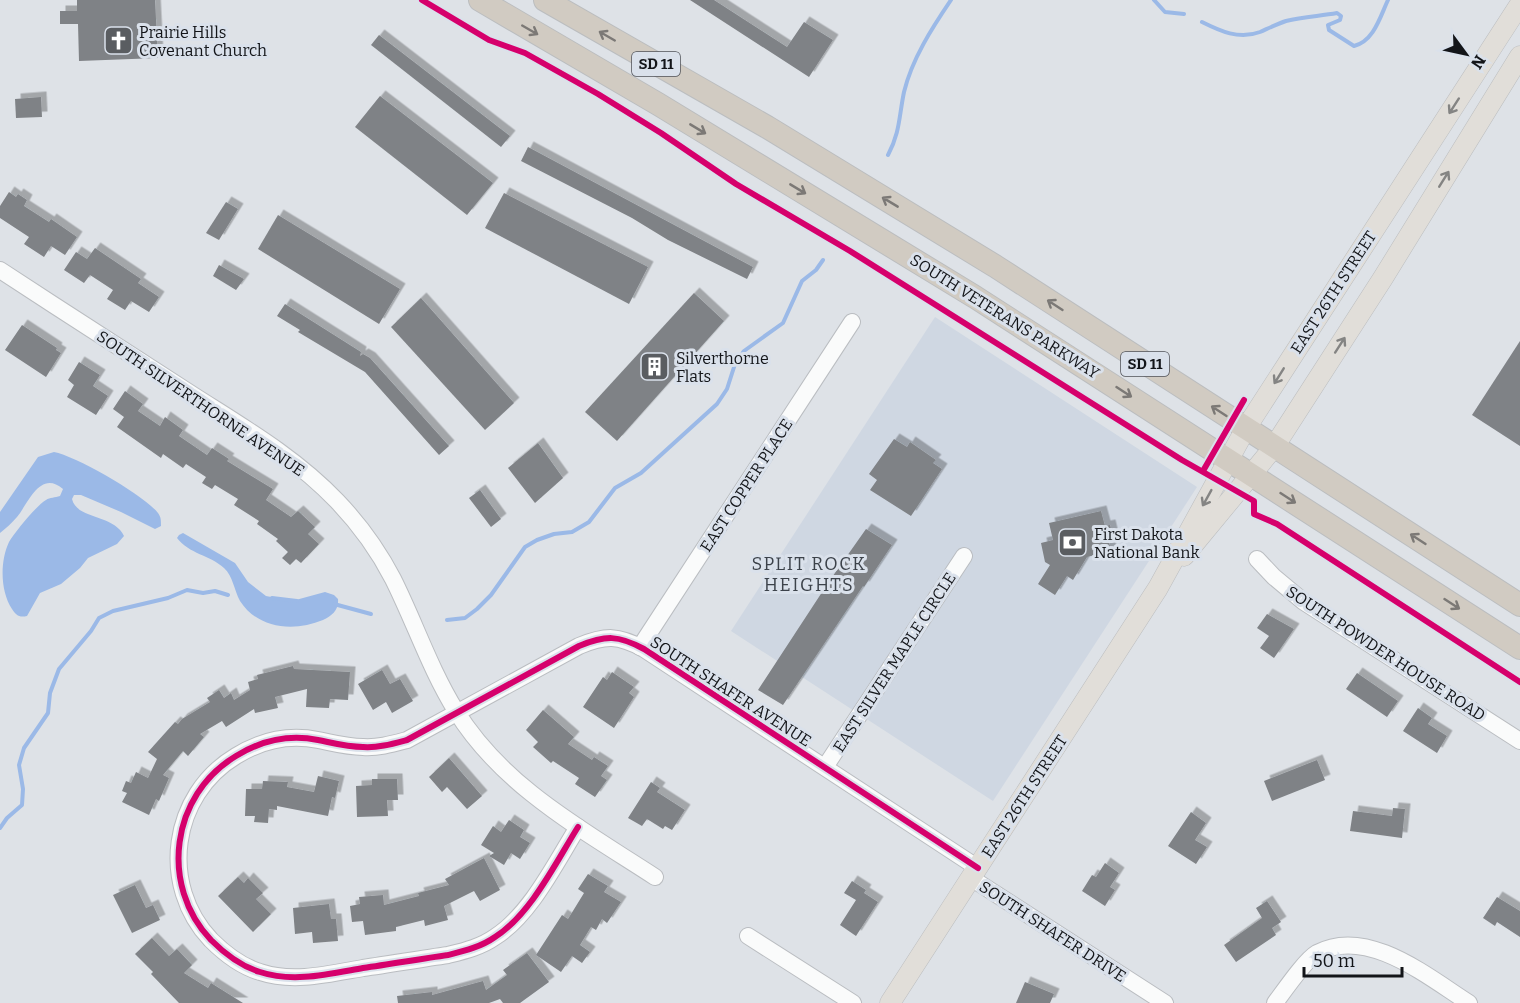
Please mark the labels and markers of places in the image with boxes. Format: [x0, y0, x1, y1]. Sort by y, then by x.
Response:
place label: Prairie Hills Covenant Church [139, 23, 267, 60]
church icon: Prairie Hills Covenant Church [102, 25, 134, 57]
place label: Silverthorne Flats [676, 349, 769, 386]
building icon: Silverthorne Flats [639, 351, 671, 383]
place label: First Dakota National Bank [1094, 525, 1200, 562]
bank icon: First Dakota National Bank [1057, 527, 1089, 559]

